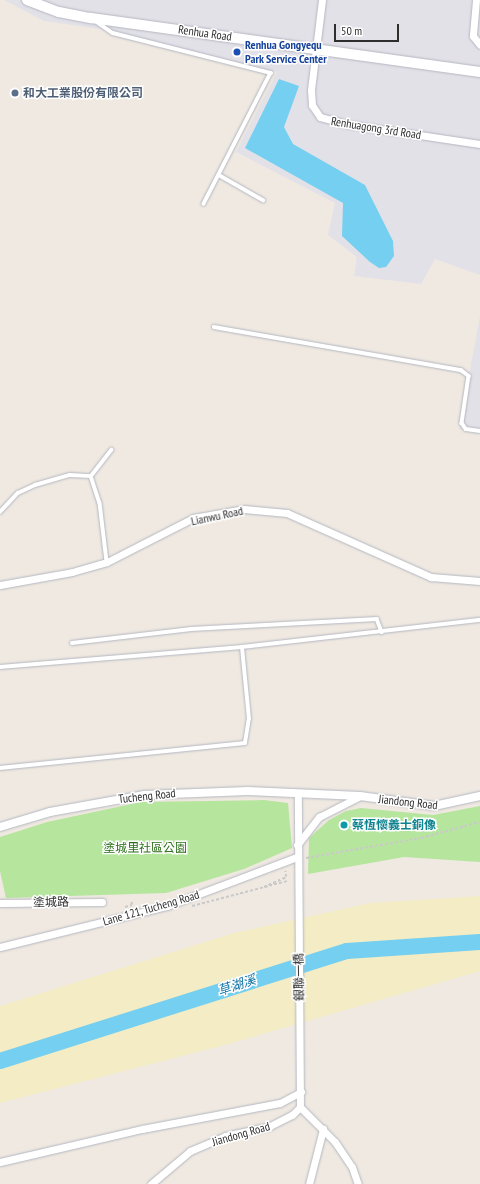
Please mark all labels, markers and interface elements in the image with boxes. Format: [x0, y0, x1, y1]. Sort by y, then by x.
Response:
scale bar [336, 16, 401, 42]
street label: Renhua Road [177, 22, 233, 44]
text: 50 m [341, 23, 362, 38]
place label: Renhua Gongyequ Park Service Center [245, 38, 327, 66]
marker: Renhua Gongyequ Park Service Center [232, 47, 242, 57]
place label: 和大工業股份有限公司 [23, 86, 143, 100]
marker: 和大工業股份有限公司 [10, 88, 20, 98]
street label: Renhuagong 3rd Road [330, 114, 422, 142]
street label: Lianwu Road [190, 503, 244, 529]
street label: Tucheng Road [118, 786, 176, 806]
street label: Jiandong Road [378, 792, 438, 812]
place label: 蔡恆懷義士銅像 [352, 818, 436, 832]
marker: 蔡恆懷義士銅像 [339, 820, 349, 830]
park label: 塗城里社區公園 [103, 841, 187, 855]
street label: Lane 121, Tucheng Road [101, 887, 201, 929]
street label: 塗城路 [33, 894, 69, 910]
street label: 銀聯一橋 [291, 953, 307, 1001]
water label: 草湖溪 [216, 973, 258, 999]
street label: Jiandong Road [210, 1119, 272, 1149]

